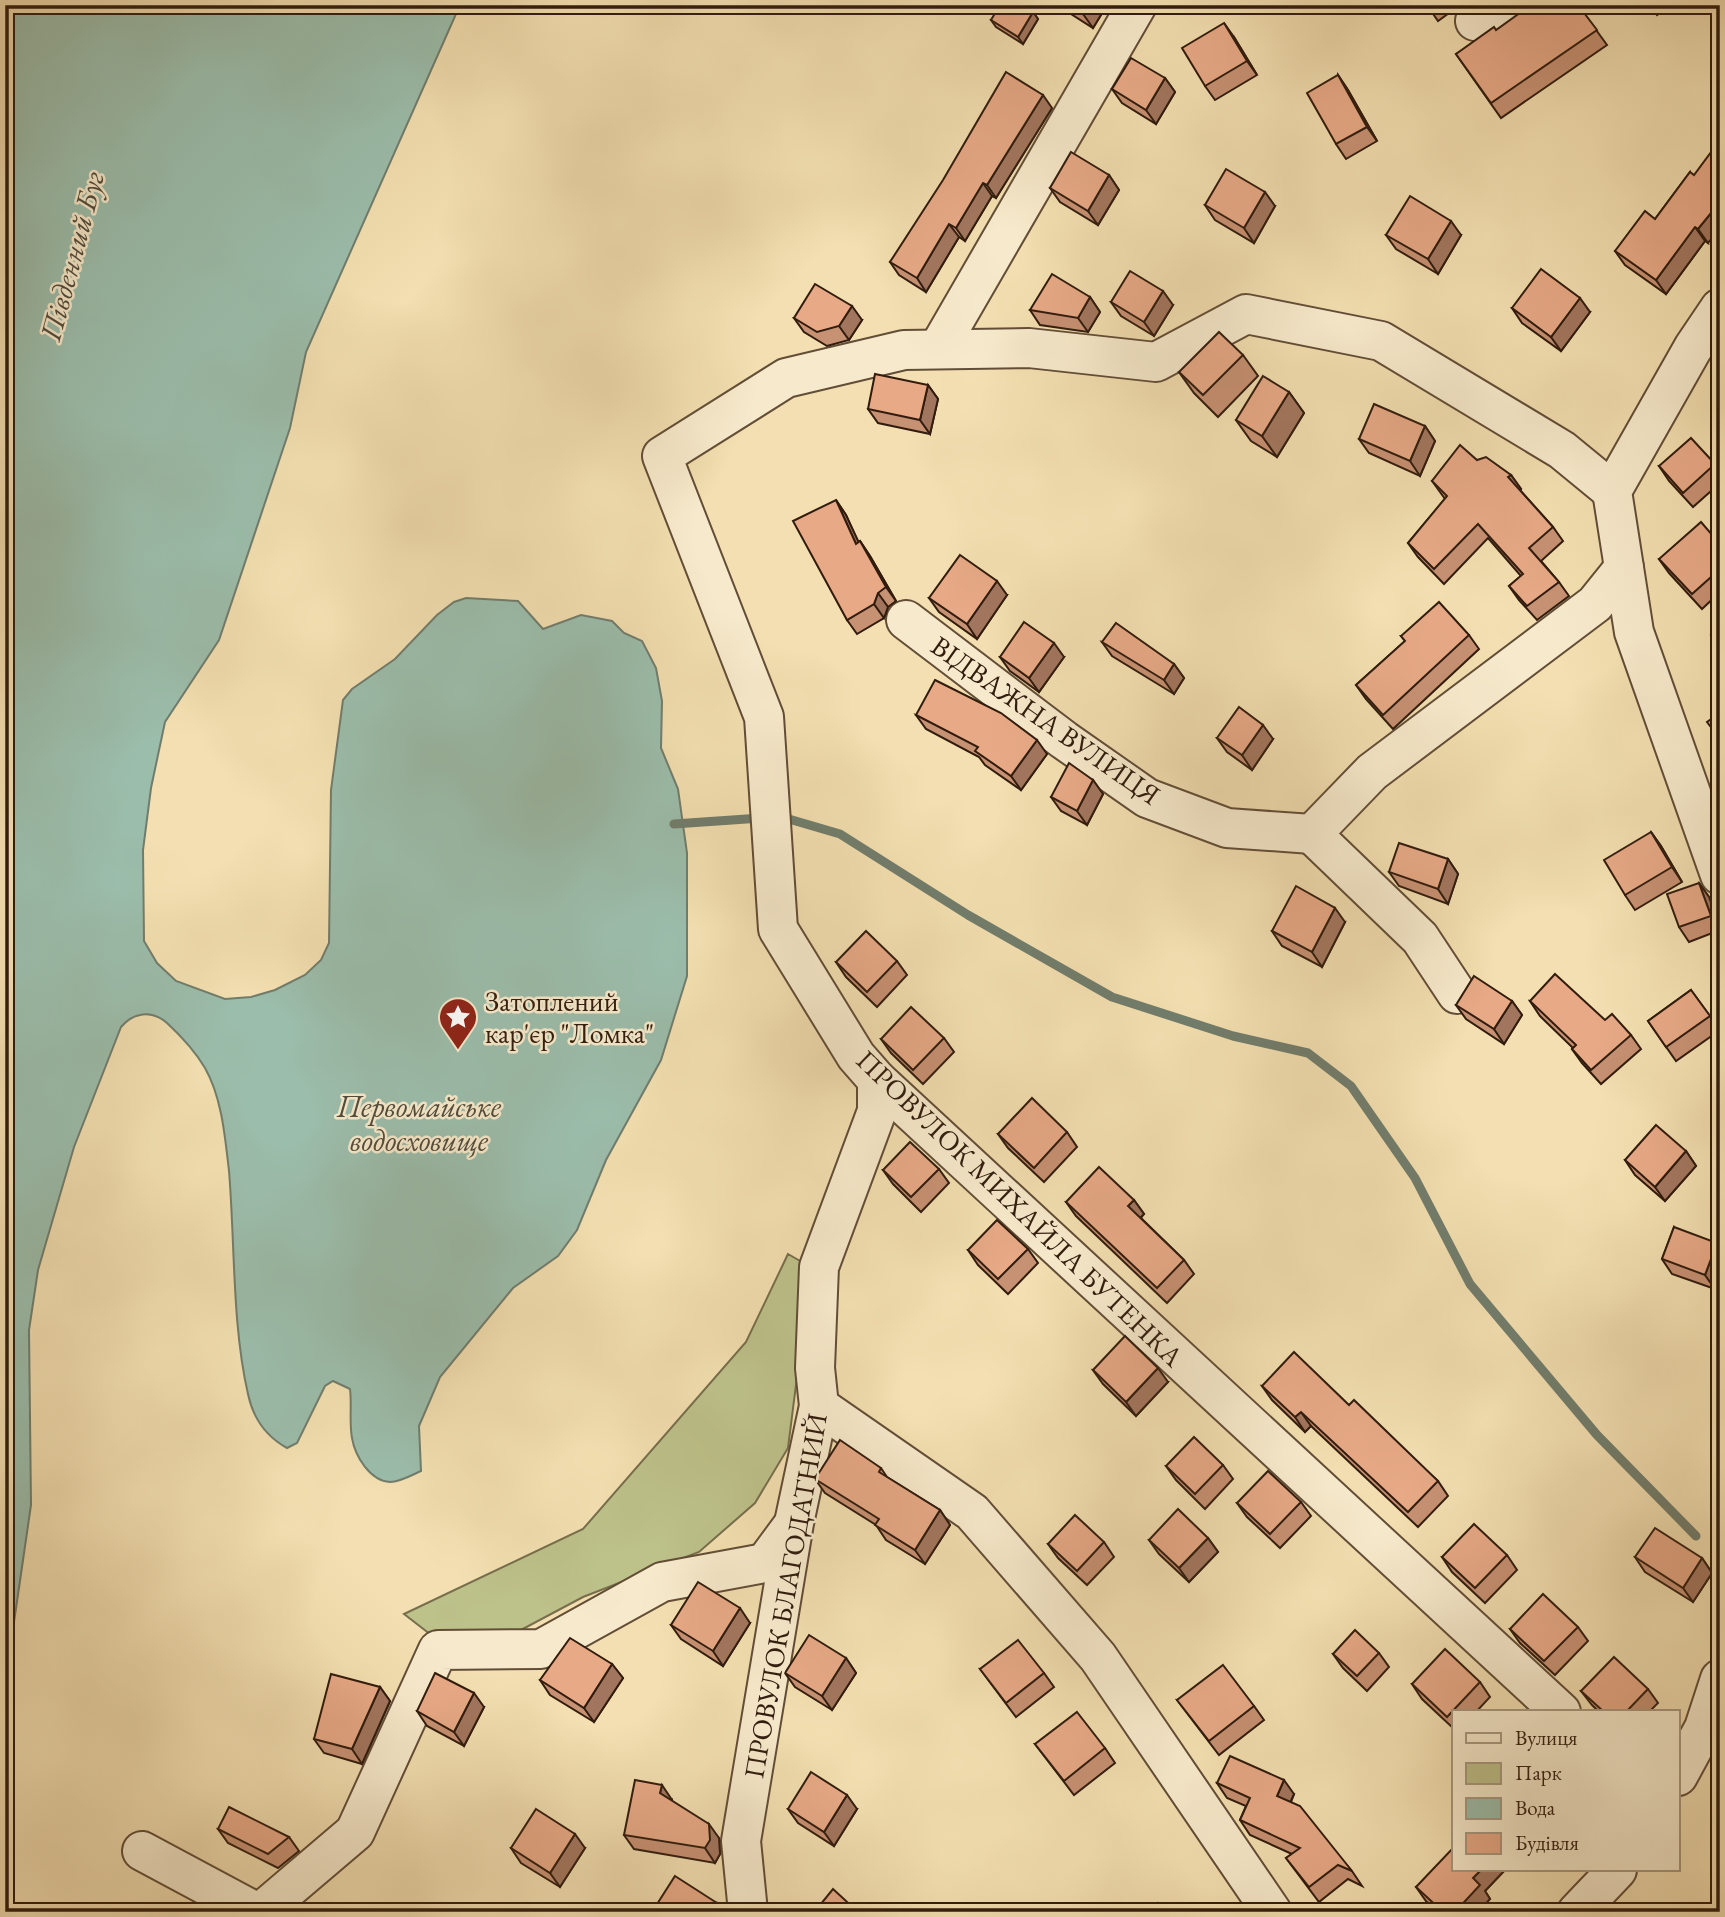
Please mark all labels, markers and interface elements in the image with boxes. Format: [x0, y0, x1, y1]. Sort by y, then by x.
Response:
water label: Південний Буг [30, 166, 113, 346]
street label: ВІДВАЖНА ВУЛИЦЯ [924, 627, 1168, 813]
place label: Затоплений кар'єр "Ломка" [485, 983, 654, 1051]
place icon: Затоплений кар'єр "Ломка" [437, 996, 479, 1051]
street label: ПРОВУЛОК МИХАЙЛА БУТЕНКА [849, 1042, 1192, 1375]
water label: Первомайське водосховище [336, 1087, 502, 1160]
street label: ПРОВУЛОК БЛАГОДАТНИЙ [735, 1410, 835, 1781]
legend [1452, 1710, 1680, 1871]
text: Вулиця [1515, 1724, 1577, 1751]
text: Парк [1515, 1759, 1562, 1786]
text: Вода [1515, 1794, 1556, 1821]
text: Будівля [1515, 1829, 1579, 1856]

